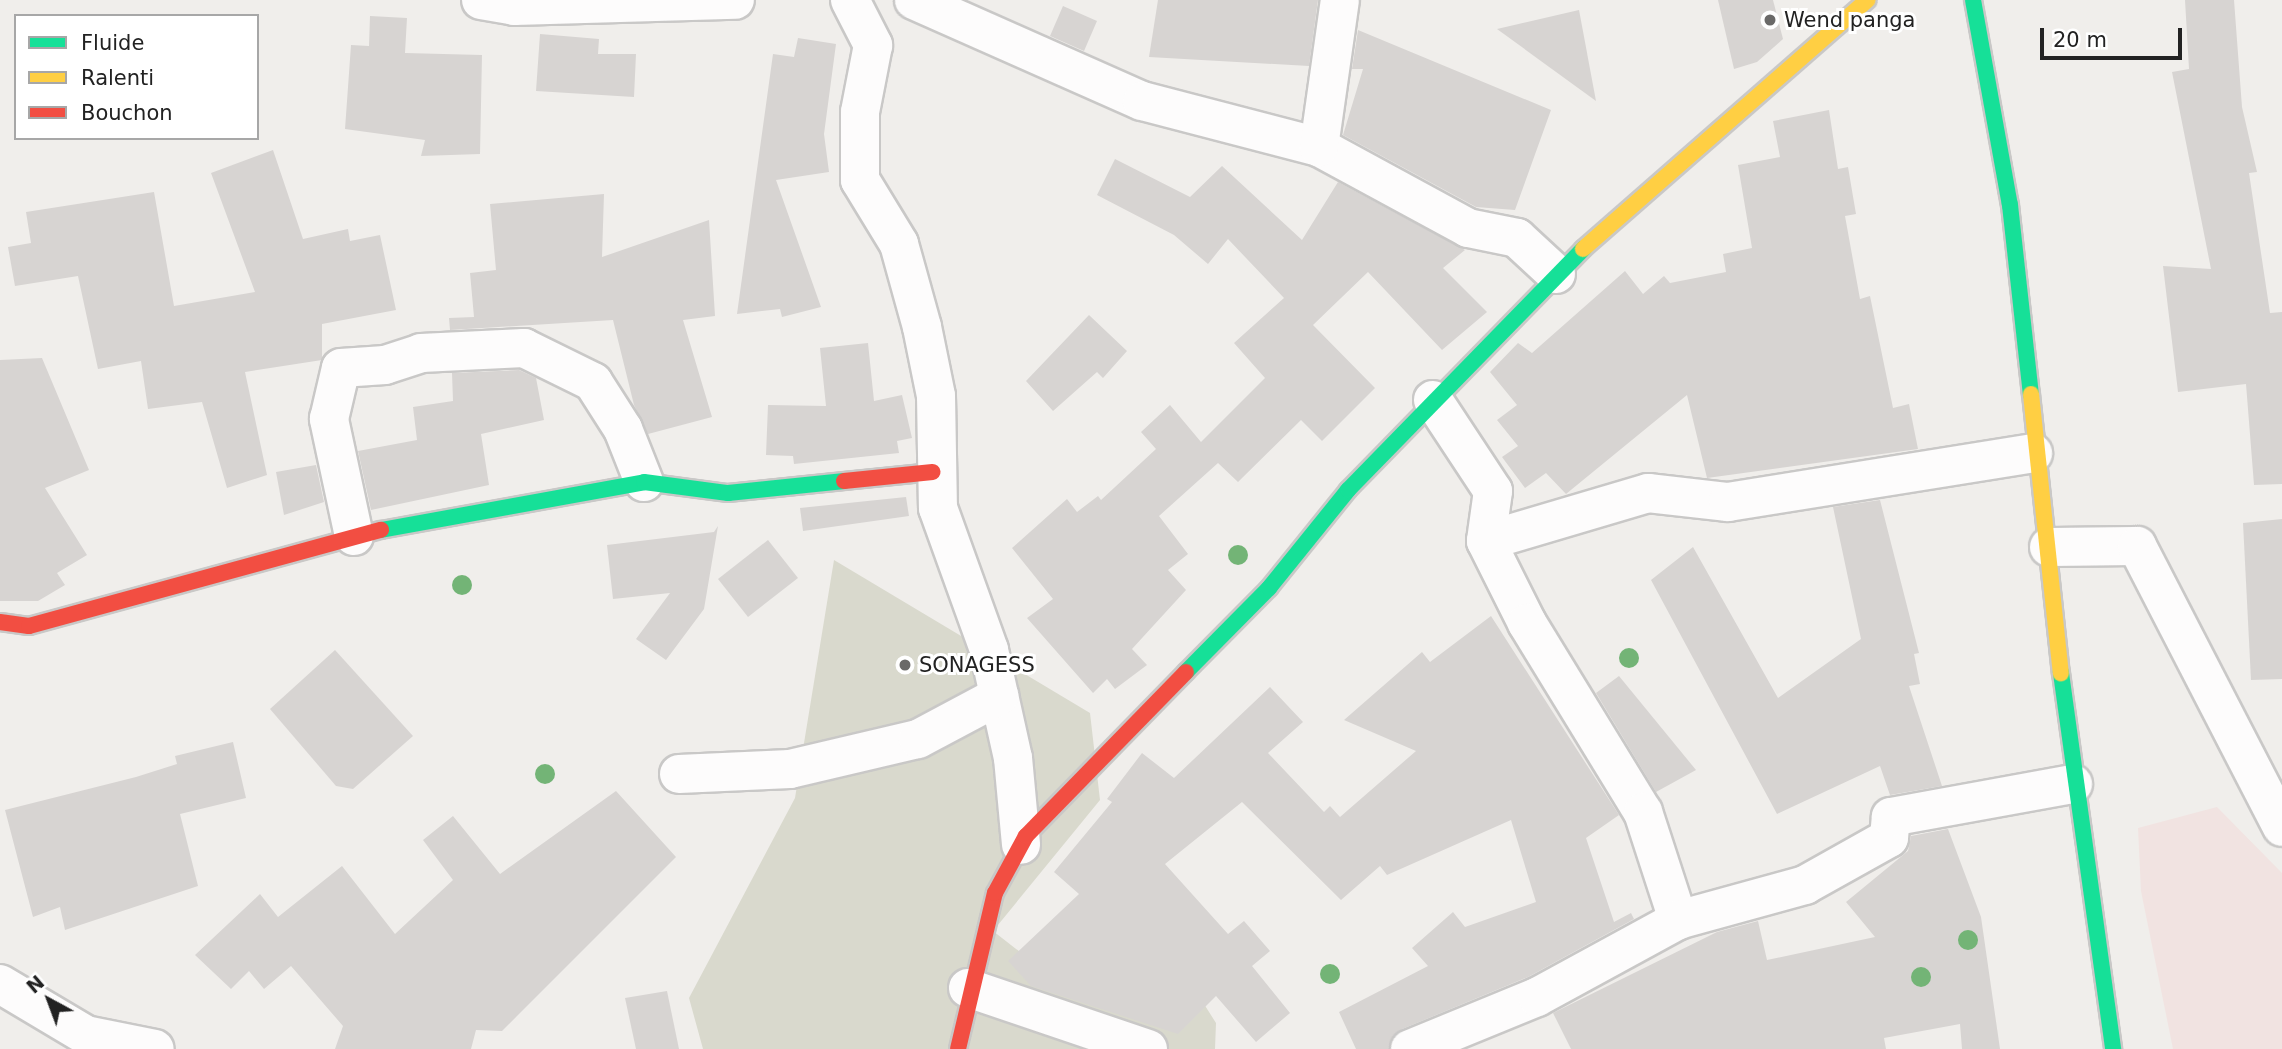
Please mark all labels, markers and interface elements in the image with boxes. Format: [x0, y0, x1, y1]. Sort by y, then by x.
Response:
place label: Wend panga [1784, 7, 1915, 33]
marker: Wend panga [1762, 12, 1778, 28]
legend [14, 14, 259, 140]
scale bar [2044, 14, 2186, 58]
text: 20 m [2053, 28, 2107, 52]
text: Fluide [81, 31, 144, 55]
text: Ralenti [81, 66, 154, 90]
text: Bouchon [81, 101, 173, 125]
place label: SONAGESS [919, 652, 1035, 678]
marker: SONAGESS [897, 657, 913, 673]
north arrow [14, 965, 84, 1035]
text: N [22, 971, 48, 998]

